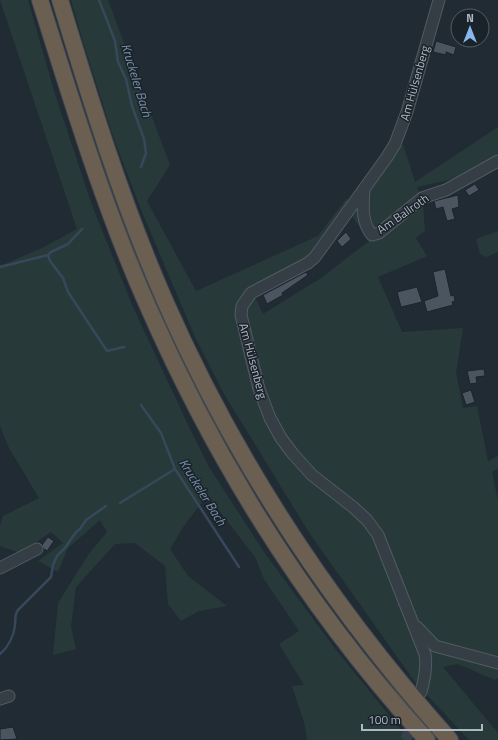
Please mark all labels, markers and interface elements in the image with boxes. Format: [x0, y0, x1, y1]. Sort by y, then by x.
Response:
north arrow [450, 8, 490, 48]
text: N [466, 10, 474, 26]
water label: Kruckeler Bach [116, 41, 158, 120]
street label: Am Hülsenberg [395, 43, 434, 123]
street label: Am Ballroth [373, 189, 433, 239]
street label: Am Hülsenberg [234, 321, 273, 401]
water label: Kruckeler Bach [174, 455, 232, 530]
scale bar [362, 706, 482, 732]
text: 100 m [368, 710, 401, 729]

